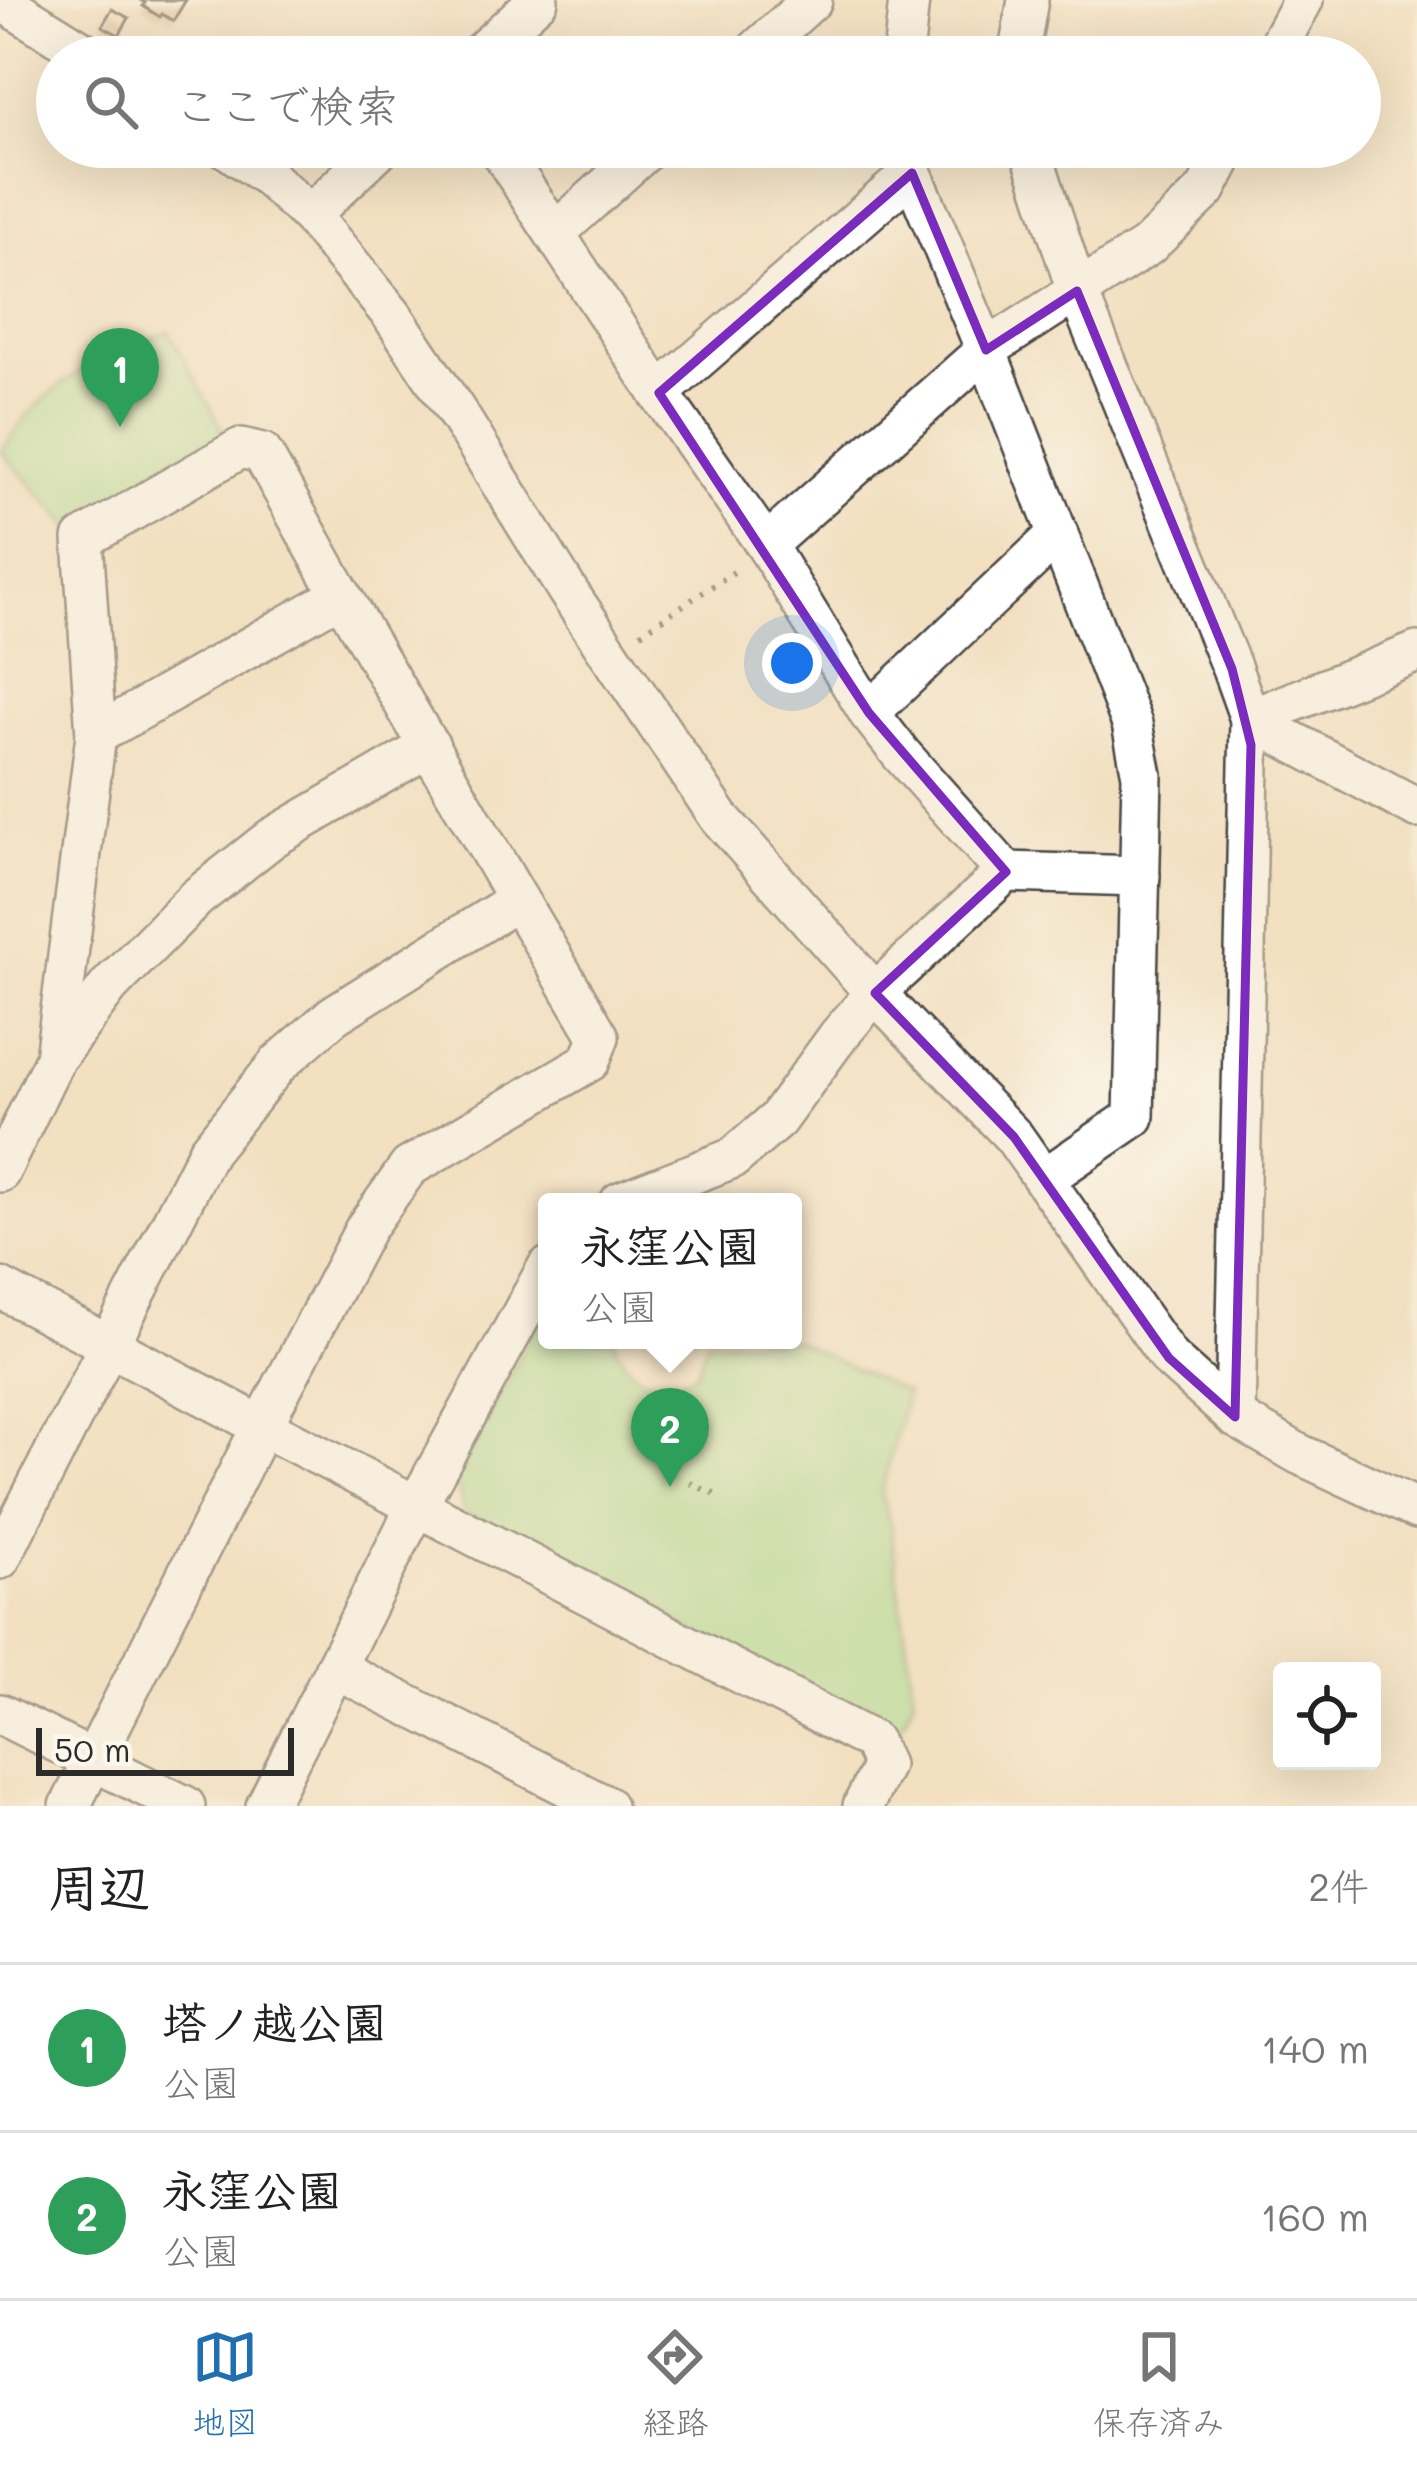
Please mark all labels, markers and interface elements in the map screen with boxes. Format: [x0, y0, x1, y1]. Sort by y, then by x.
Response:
search box [36, 36, 1381, 168]
icon: search [78, 69, 144, 135]
text: ここで検索 [174, 75, 399, 133]
pin: 1 [81, 328, 159, 427]
your location [762, 633, 822, 693]
popup [538, 1193, 802, 1349]
text: 永窪公園 [580, 1216, 760, 1274]
text: 公園 [580, 1280, 658, 1331]
pin: 2 [631, 1388, 709, 1487]
map controls [1273, 1662, 1381, 1770]
button: locate [1273, 1662, 1381, 1770]
scale bar [36, 1722, 294, 1775]
text: 50 m [54, 1727, 130, 1770]
text: 周辺 [48, 1852, 150, 1919]
text: 2件 [1308, 1860, 1369, 1911]
text: 塔ノ越公園 [162, 1992, 387, 2050]
text: 1 [78, 2022, 96, 2073]
text: 140 m [1261, 2022, 1369, 2073]
text: 公園 [162, 2056, 240, 2107]
text: 永窪公園 [162, 2160, 342, 2218]
text: 2 [76, 2190, 98, 2241]
text: 160 m [1260, 2190, 1369, 2241]
text: 公園 [162, 2224, 240, 2275]
tab: 地図 [192, 2324, 258, 2444]
tab: 経路 [642, 2324, 708, 2444]
tab: 保存済み [1093, 2324, 1225, 2444]

